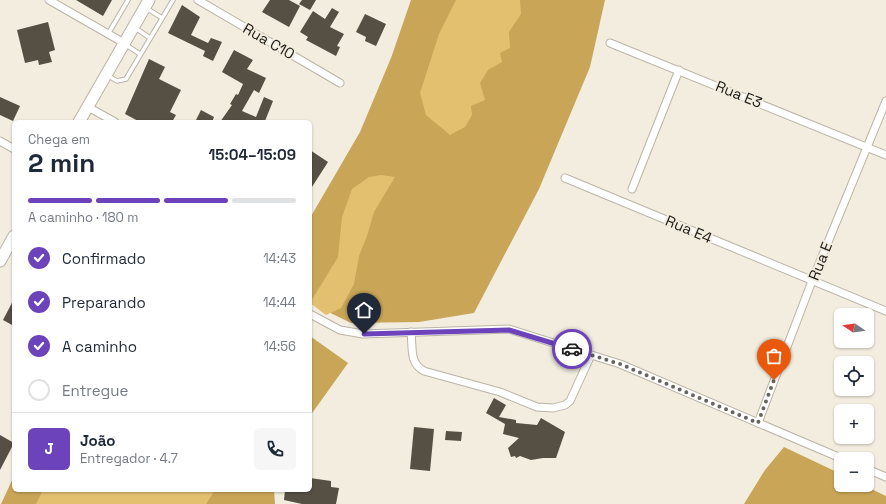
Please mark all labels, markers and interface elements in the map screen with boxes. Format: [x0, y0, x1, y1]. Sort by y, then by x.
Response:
street label: Rua C10 [240, 19, 298, 63]
street label: Rua E3 [713, 76, 765, 112]
text: Chega em [28, 131, 90, 148]
text: 15:04–15:09 [208, 145, 296, 164]
text: 2 min [28, 146, 95, 180]
text: A caminho · 180 m [28, 209, 138, 226]
street label: Rua E4 [663, 211, 715, 247]
street label: Rua E [804, 239, 836, 283]
icon: check [28, 247, 50, 269]
text: Confirmado [62, 249, 146, 268]
text: 14:43 [263, 250, 296, 267]
icon: check [28, 291, 50, 313]
text: Preparando [62, 293, 146, 312]
pin [347, 293, 381, 334]
text: 14:44 [263, 294, 296, 311]
icon: home [353, 299, 375, 321]
north arrow [834, 308, 874, 348]
map controls [834, 308, 874, 492]
courier [552, 329, 592, 369]
icon: check [28, 335, 50, 357]
text: A caminho [62, 337, 137, 356]
text: 14:56 [263, 338, 296, 355]
icon: car [561, 338, 583, 360]
pin [757, 339, 791, 380]
icon: bag [763, 345, 785, 367]
button: locate [834, 356, 874, 396]
text: Entregue [62, 381, 128, 400]
button: + [834, 404, 874, 444]
button: phone [254, 428, 296, 470]
text: João [80, 431, 115, 450]
text: J [44, 439, 54, 458]
text: Entregador · 4.7 [80, 450, 178, 467]
button: − [834, 452, 874, 492]

